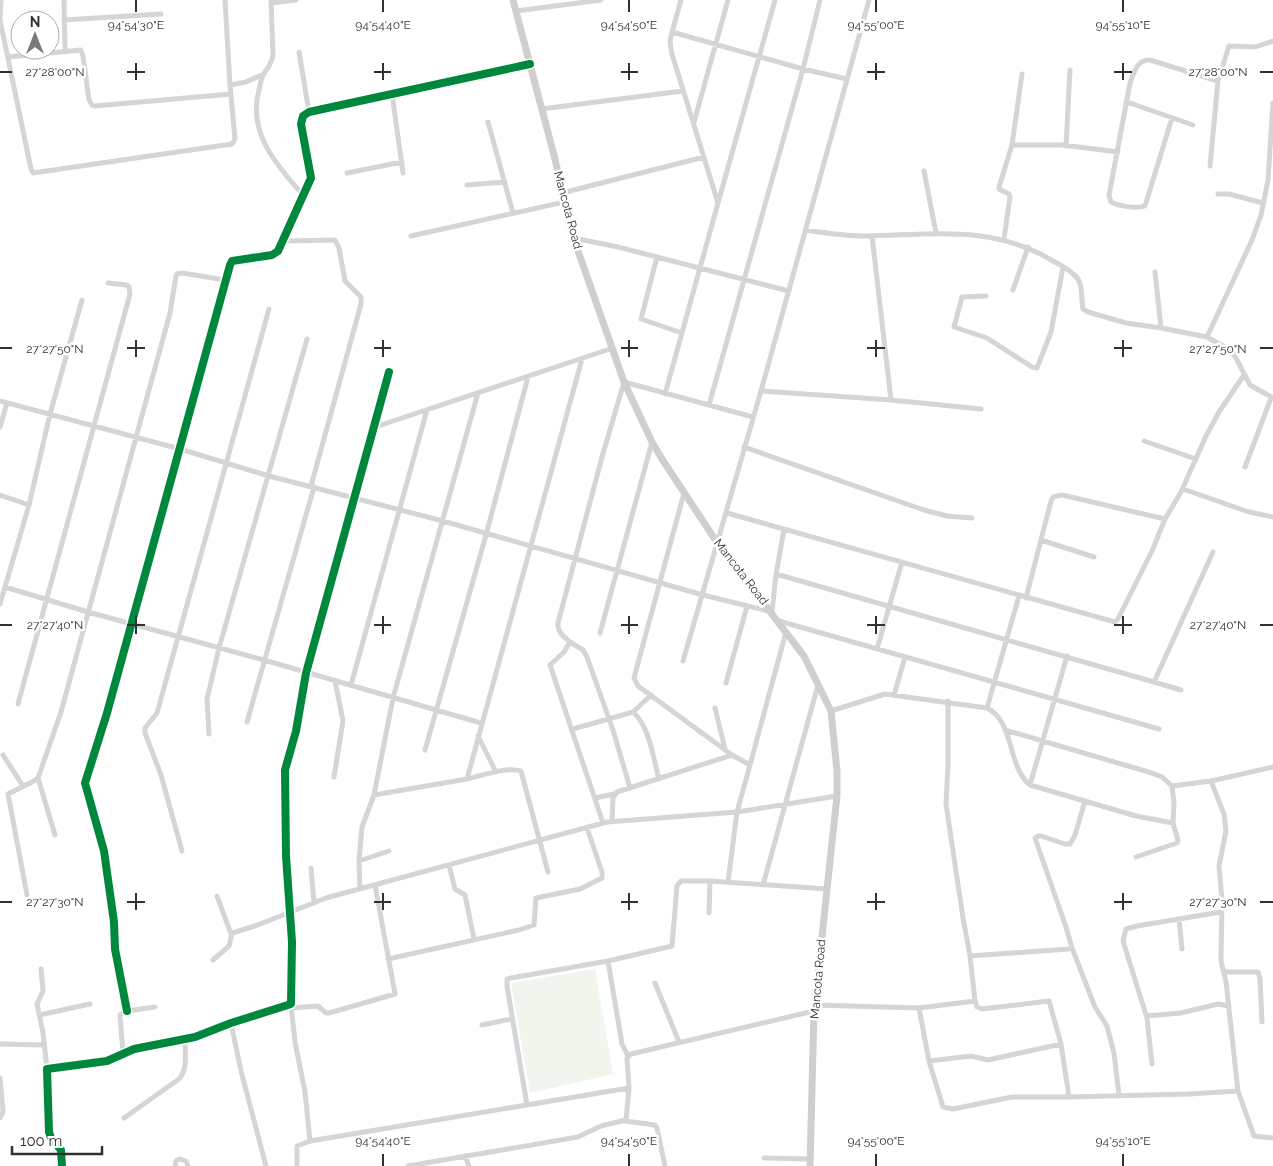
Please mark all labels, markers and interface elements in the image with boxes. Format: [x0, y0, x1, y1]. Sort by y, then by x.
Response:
north arrow [10, 10, 60, 60]
text: N [30, 14, 40, 30]
text: 94°54'30"E [108, 18, 164, 32]
text: 94°54'40"E [355, 18, 411, 32]
text: 94°54'50"E [601, 18, 657, 32]
text: 94°55'00"E [847, 18, 905, 32]
text: 94°55'10"E [1095, 18, 1151, 32]
text: 27°28'00"N [26, 65, 84, 79]
text: 27°28'00"N [1189, 65, 1247, 79]
street label: Mancota Road [551, 170, 585, 250]
text: 27°27'50"N [26, 342, 84, 356]
text: 27°27'50"N [1189, 342, 1247, 356]
street label: Mancota Road [711, 536, 771, 608]
text: 27°27'40"N [27, 618, 83, 632]
text: 27°27'40"N [1190, 618, 1246, 632]
text: 27°27'30"N [26, 895, 84, 909]
text: 27°27'30"N [1189, 895, 1247, 909]
street label: Mancota Road [808, 939, 828, 1019]
scale bar [12, 1124, 102, 1156]
text: 100 m [20, 1132, 62, 1150]
text: 94°54'40"E [355, 1134, 411, 1148]
text: 94°54'50"E [601, 1134, 657, 1148]
text: 94°55'00"E [847, 1134, 905, 1148]
text: 94°55'10"E [1095, 1134, 1151, 1148]

